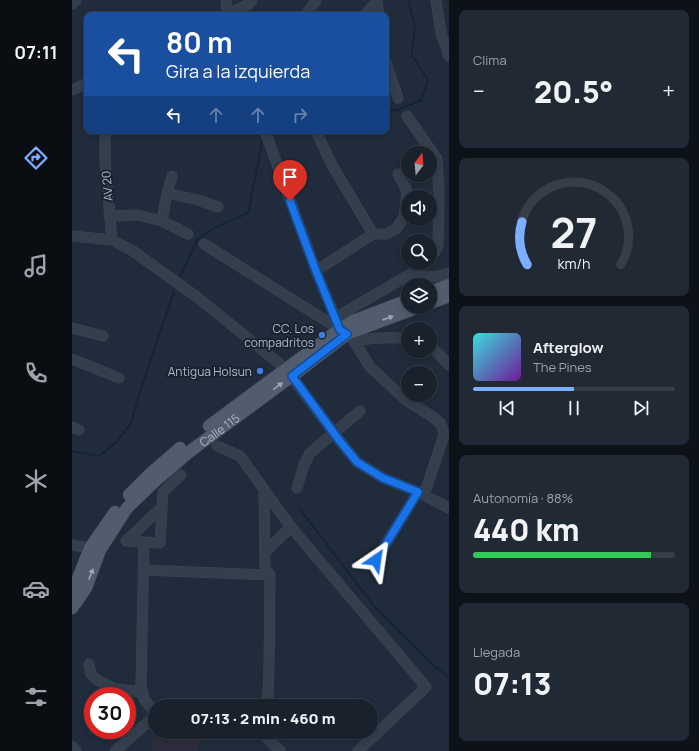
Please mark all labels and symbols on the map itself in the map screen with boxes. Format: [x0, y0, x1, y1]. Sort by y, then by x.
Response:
north arrow [401, 146, 437, 182]
pin [273, 160, 307, 201]
street label: AV 20 [97, 170, 117, 202]
one-way arrow [382, 315, 394, 321]
place label: CC. Los compadritos [244, 320, 314, 351]
marker: CC. Los compadritos [317, 330, 327, 340]
place label: Antigua Holsun [168, 363, 252, 380]
marker: Antigua Holsun [255, 366, 265, 376]
one-way arrow [273, 382, 284, 390]
street label: Calle 115 [195, 409, 243, 450]
position arrow [355, 539, 397, 581]
one-way arrow [88, 567, 94, 579]
speed limit sign: 30 [84, 687, 136, 739]

